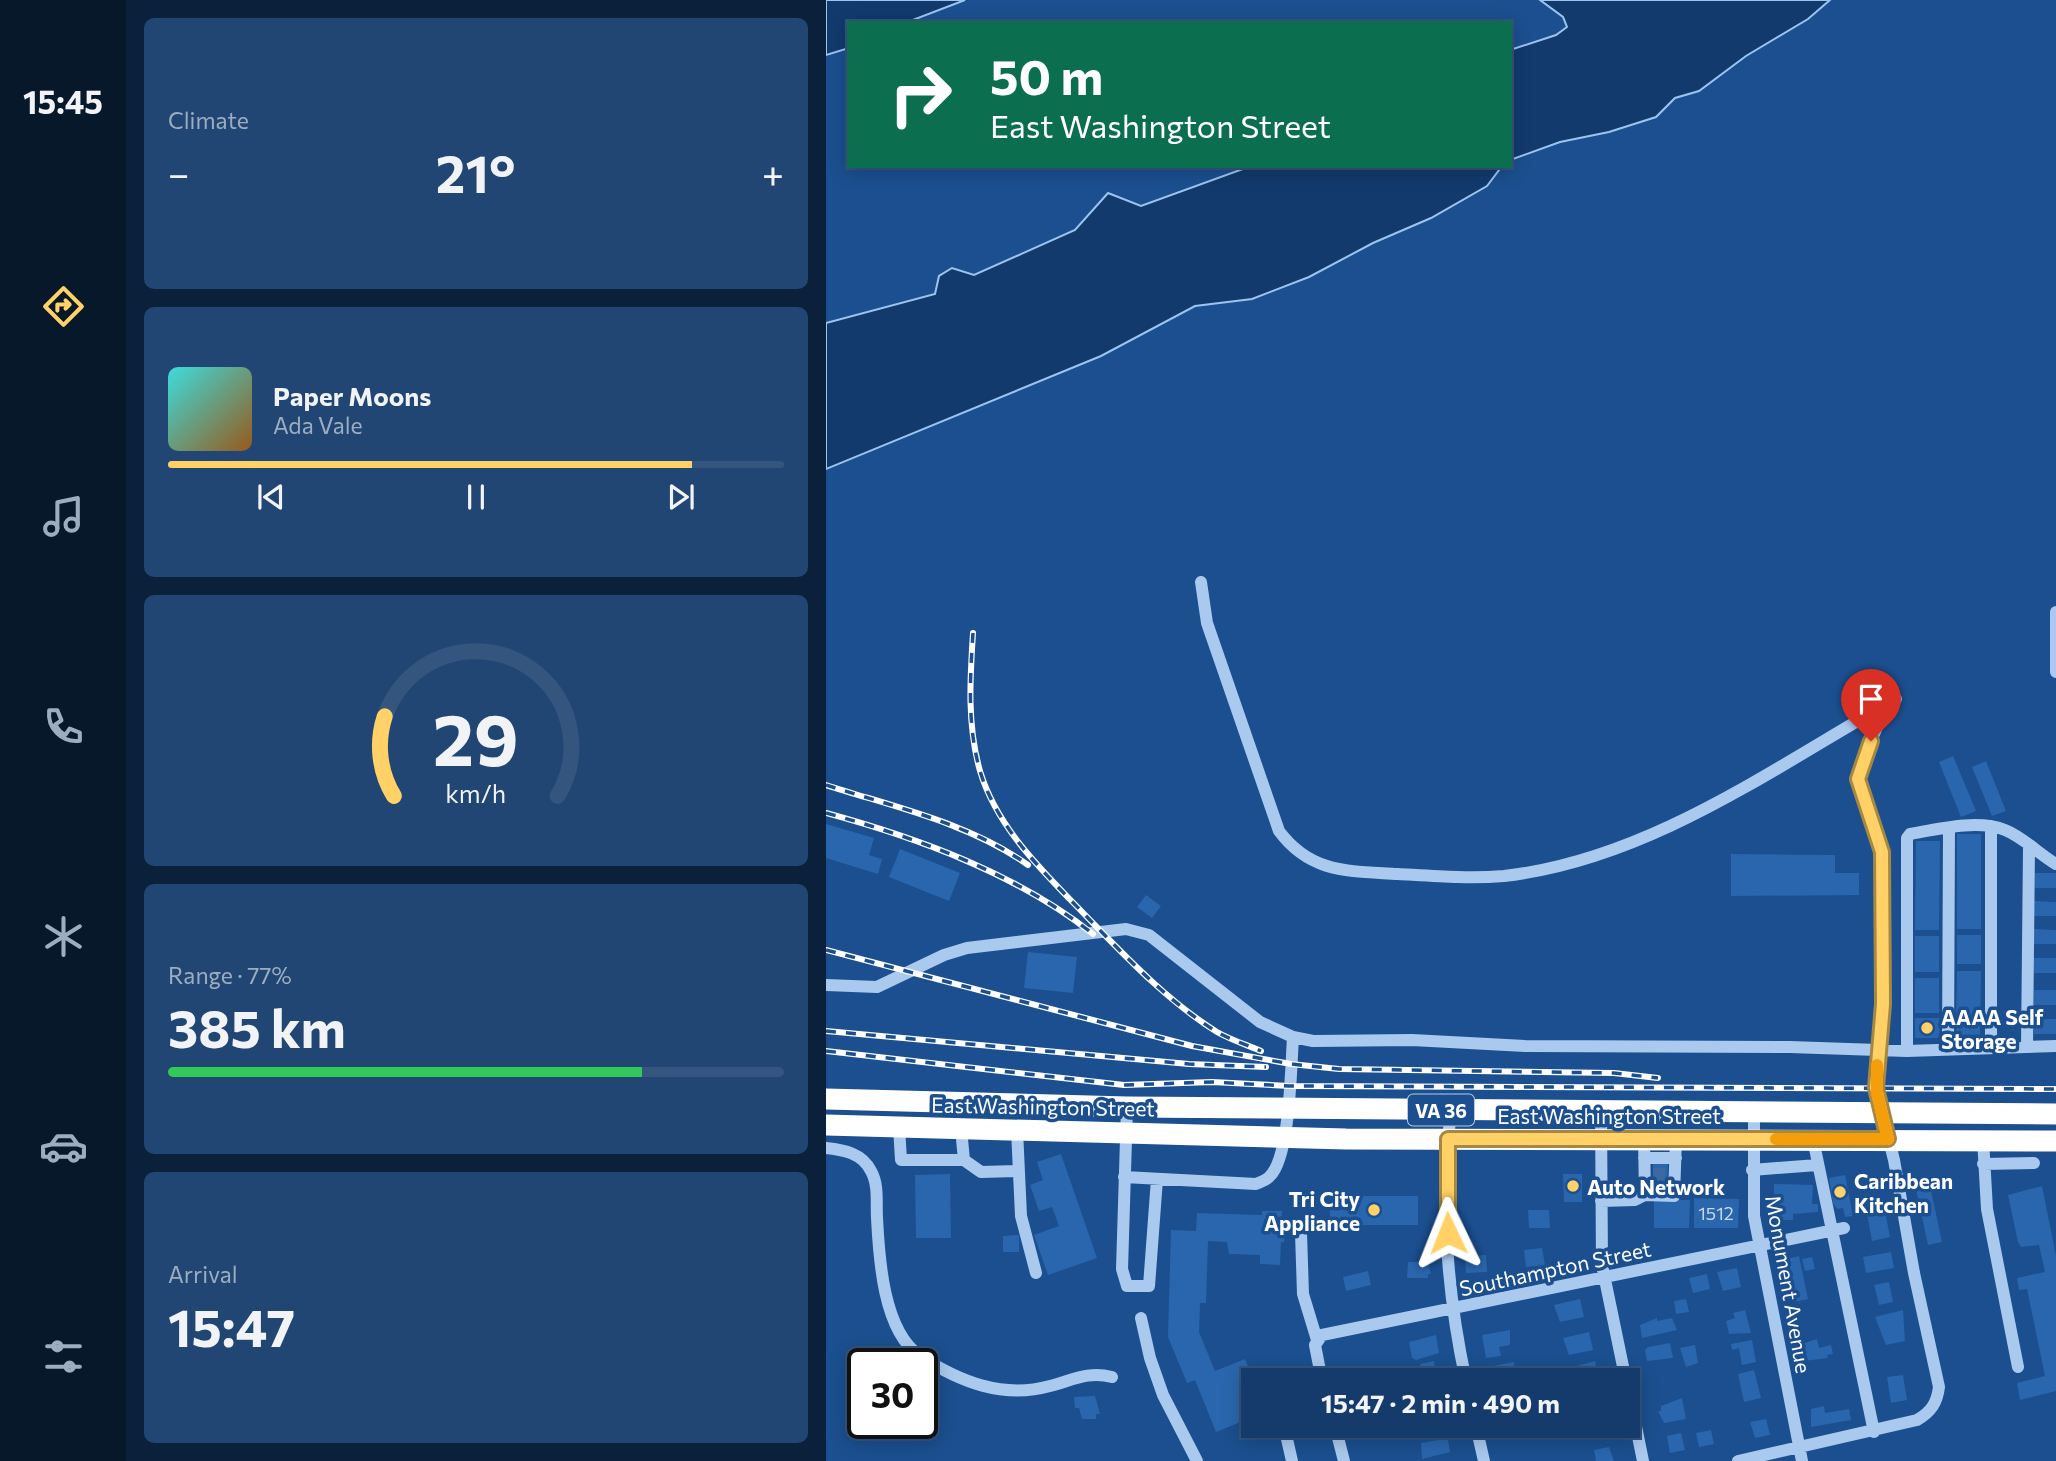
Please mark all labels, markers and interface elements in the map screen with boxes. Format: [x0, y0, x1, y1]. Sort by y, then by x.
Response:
text: 50 m [990, 45, 1103, 105]
icon: right [875, 49, 966, 140]
text: 15:45 [23, 81, 103, 121]
text: East Washington Street [990, 105, 1331, 145]
text: Climate [168, 106, 249, 134]
text: 21° [436, 140, 515, 204]
text: − [168, 149, 190, 196]
text: + [762, 149, 784, 196]
icon: directions [39, 282, 88, 331]
text: Paper Moons [273, 380, 431, 411]
text: Ada Vale [273, 411, 363, 439]
icon: previous [252, 478, 290, 516]
icon: pause [457, 478, 495, 516]
icon: next [662, 478, 700, 516]
icon: music [39, 492, 88, 541]
pin [1841, 669, 1901, 741]
icon: arrive [1852, 680, 1890, 718]
text: 29 [433, 693, 519, 782]
icon: phone [39, 702, 88, 751]
text: km/h [446, 778, 506, 808]
icon: climate [39, 912, 88, 961]
text: Range · 77% [168, 961, 292, 989]
text: 385 km [168, 995, 346, 1059]
place label: AAAA Self Storage [1941, 1004, 2044, 1053]
marker: AAAA Self Storage [1919, 1020, 1935, 1036]
street label: East Washington Street [931, 1092, 1155, 1120]
road number: VA 36 [1408, 1094, 1474, 1126]
street label: East Washington Street [1497, 1103, 1721, 1128]
icon: car [39, 1122, 88, 1171]
place label: Caribbean Kitchen [1854, 1168, 1953, 1217]
place label: Auto Network [1587, 1174, 1725, 1199]
marker: Auto Network [1565, 1178, 1581, 1194]
marker: Caribbean Kitchen [1832, 1184, 1848, 1200]
place label: Tri City Appliance [1264, 1186, 1360, 1235]
street label: Monument Avenue [1761, 1193, 1817, 1375]
position arrow [1411, 1196, 1485, 1270]
marker: Tri City Appliance [1366, 1202, 1382, 1218]
house number: 1512 [1698, 1202, 1734, 1224]
street label: Southampton Street [1457, 1235, 1653, 1301]
text: Arrival [168, 1260, 238, 1288]
text: 15:47 [168, 1294, 295, 1358]
icon: filters [39, 1332, 88, 1381]
speed limit sign: 30 [847, 1348, 938, 1439]
text: 15:47 · 2 min · 490 m [1321, 1387, 1560, 1418]

